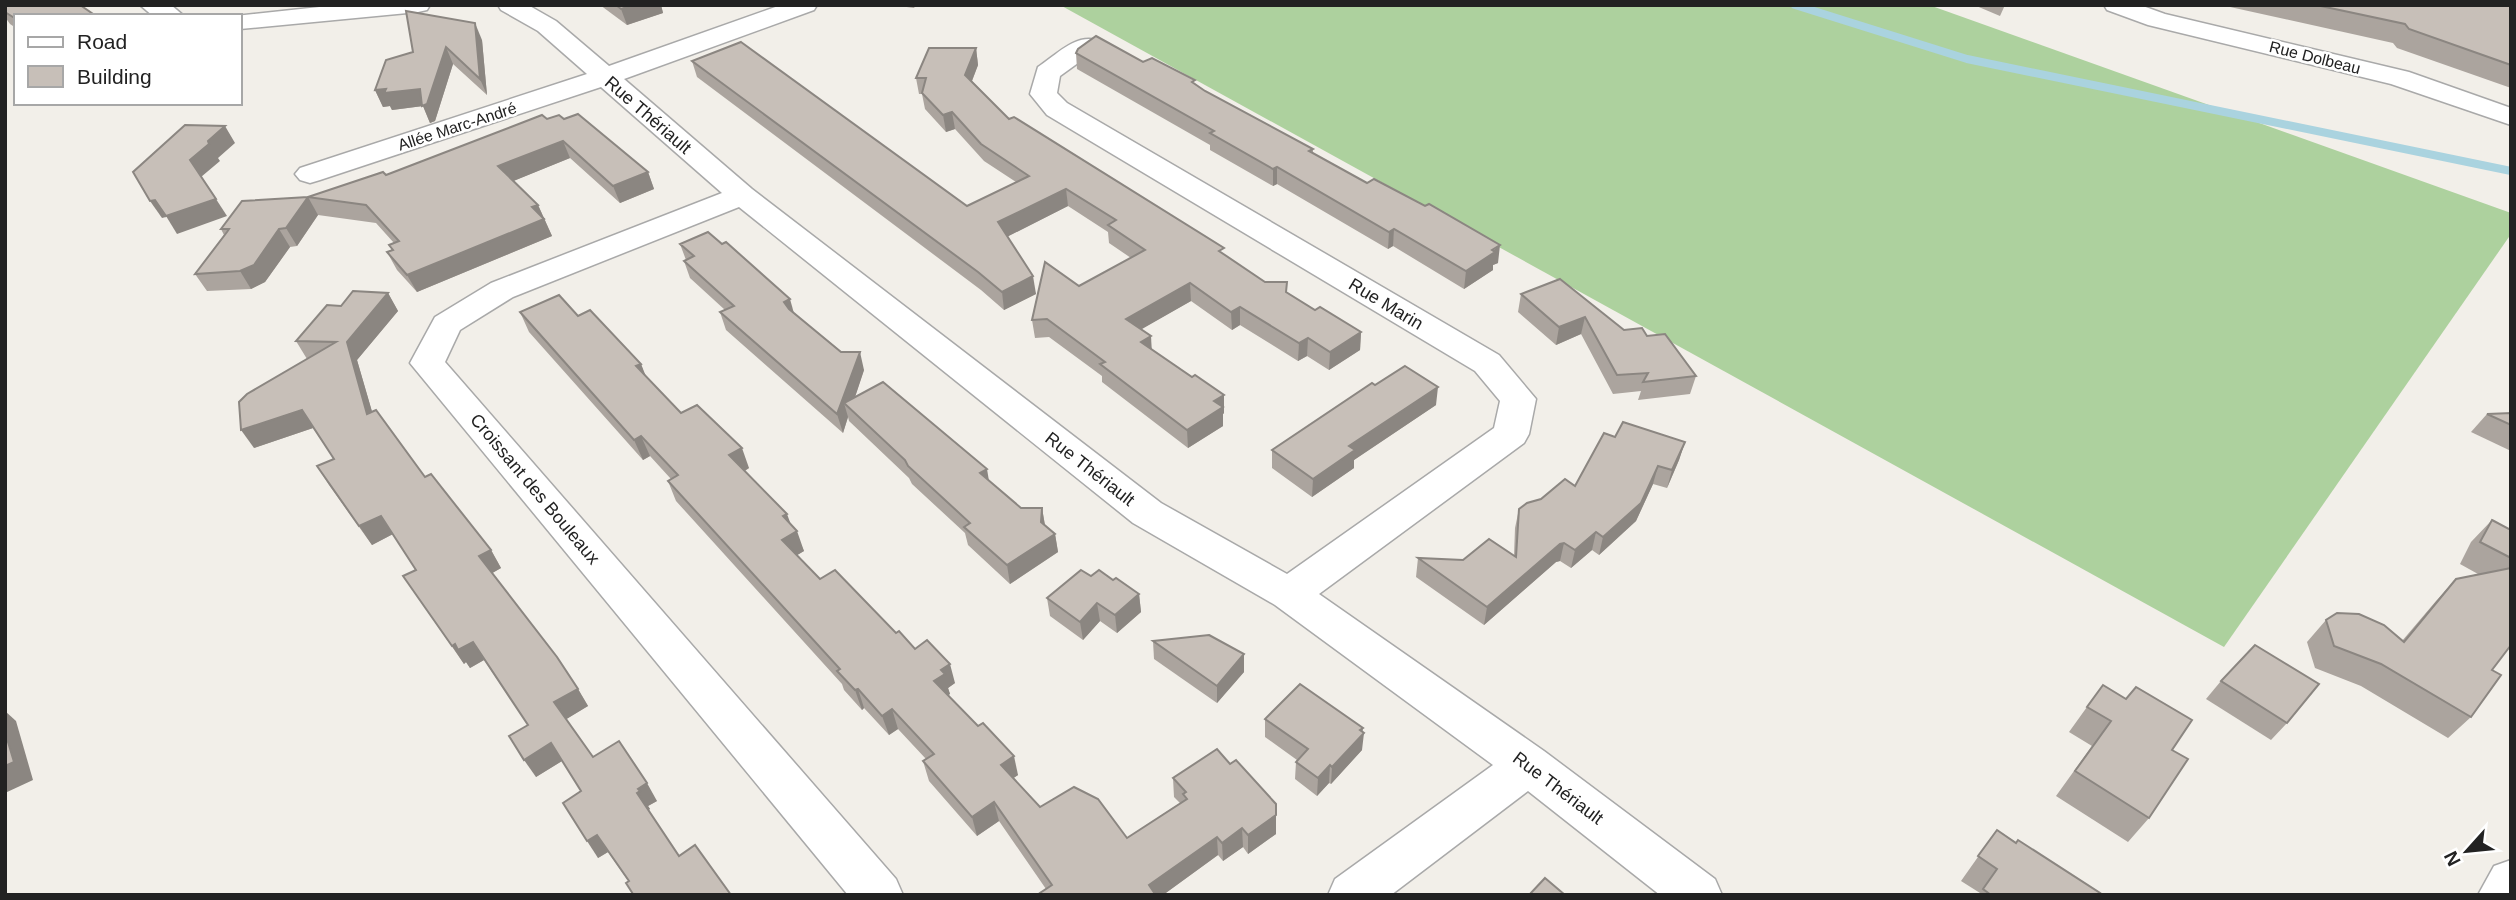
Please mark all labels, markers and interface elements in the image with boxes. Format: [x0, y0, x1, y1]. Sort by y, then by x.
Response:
legend [14, 14, 242, 105]
text: Road [77, 30, 127, 53]
street label: Rue Dolbeau [2268, 38, 2362, 77]
text: Building [77, 65, 152, 88]
street label: Rue Thériault [601, 72, 695, 158]
street label: Allée Marc-André [396, 99, 519, 154]
street label: Rue Marin [1345, 274, 1427, 334]
street label: Croissant des Bouleaux [466, 410, 604, 568]
street label: Rue Thériault [1041, 428, 1139, 510]
street label: Rue Thériault [1509, 748, 1607, 828]
north arrow [2432, 816, 2502, 886]
text: N [2440, 848, 2465, 869]

